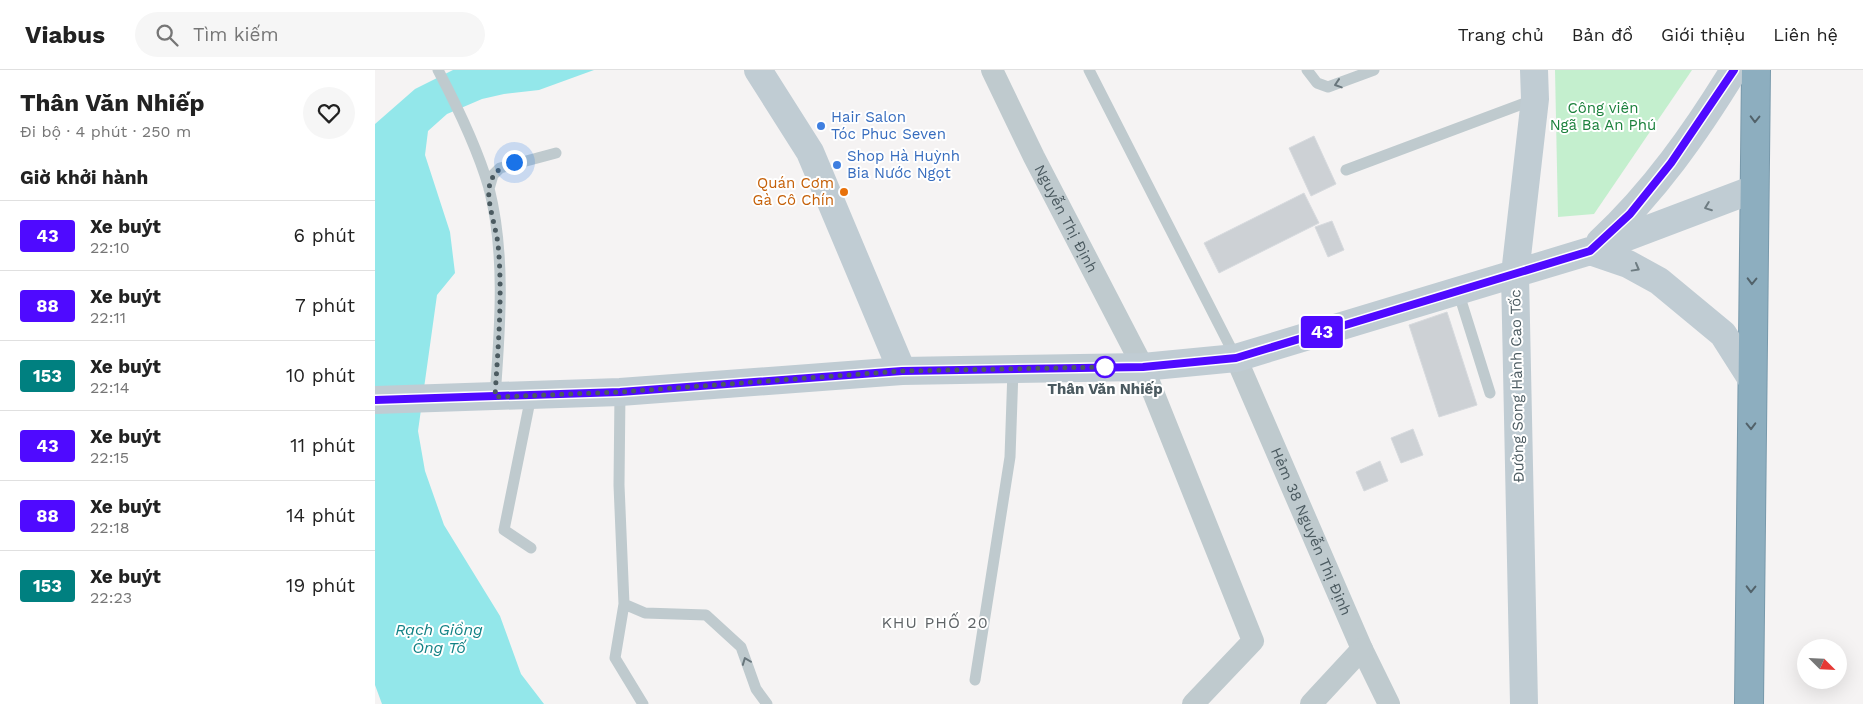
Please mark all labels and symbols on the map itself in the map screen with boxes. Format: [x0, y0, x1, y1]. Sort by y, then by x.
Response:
one-way arrow [1334, 78, 1342, 88]
park label: Công viên Ngã Ba An Phú [1550, 99, 1656, 134]
place label: Hair Salon Tóc Phuc Seven [831, 108, 946, 143]
one-way arrow [1750, 115, 1760, 123]
marker: Hair Salon Tóc Phuc Seven [815, 120, 827, 132]
place label: Shop Hà Huỳnh Bia Nước Ngọt [847, 147, 960, 182]
your location [502, 150, 527, 175]
marker: Shop Hà Huỳnh Bia Nước Ngọt [831, 159, 843, 171]
street label: Nguyễn Thị Định [1031, 162, 1101, 276]
place label: Quán Cơm Gà Cô Chín [753, 174, 834, 209]
marker: Quán Cơm Gà Cô Chín [838, 186, 850, 198]
one-way arrow [1704, 200, 1713, 211]
one-way arrow [1630, 262, 1639, 272]
one-way arrow [1747, 278, 1757, 285]
street label: Đường Song Hành Cao Tốc [1506, 289, 1528, 483]
line badge: 43 [1299, 316, 1345, 348]
marker: Thân Văn Nhiếp [1094, 356, 1116, 378]
place label: Thân Văn Nhiếp [1047, 380, 1163, 398]
one-way arrow [1746, 423, 1756, 431]
street label: Hẻm 38 Nguyễn Thị Định [1267, 445, 1355, 618]
one-way arrow [1746, 586, 1756, 593]
district label: KHU PHỐ 20 [881, 612, 989, 632]
water label: Rạch Giồng Ông Tố [395, 620, 483, 657]
north arrow [1797, 639, 1847, 689]
one-way arrow [742, 657, 752, 665]

